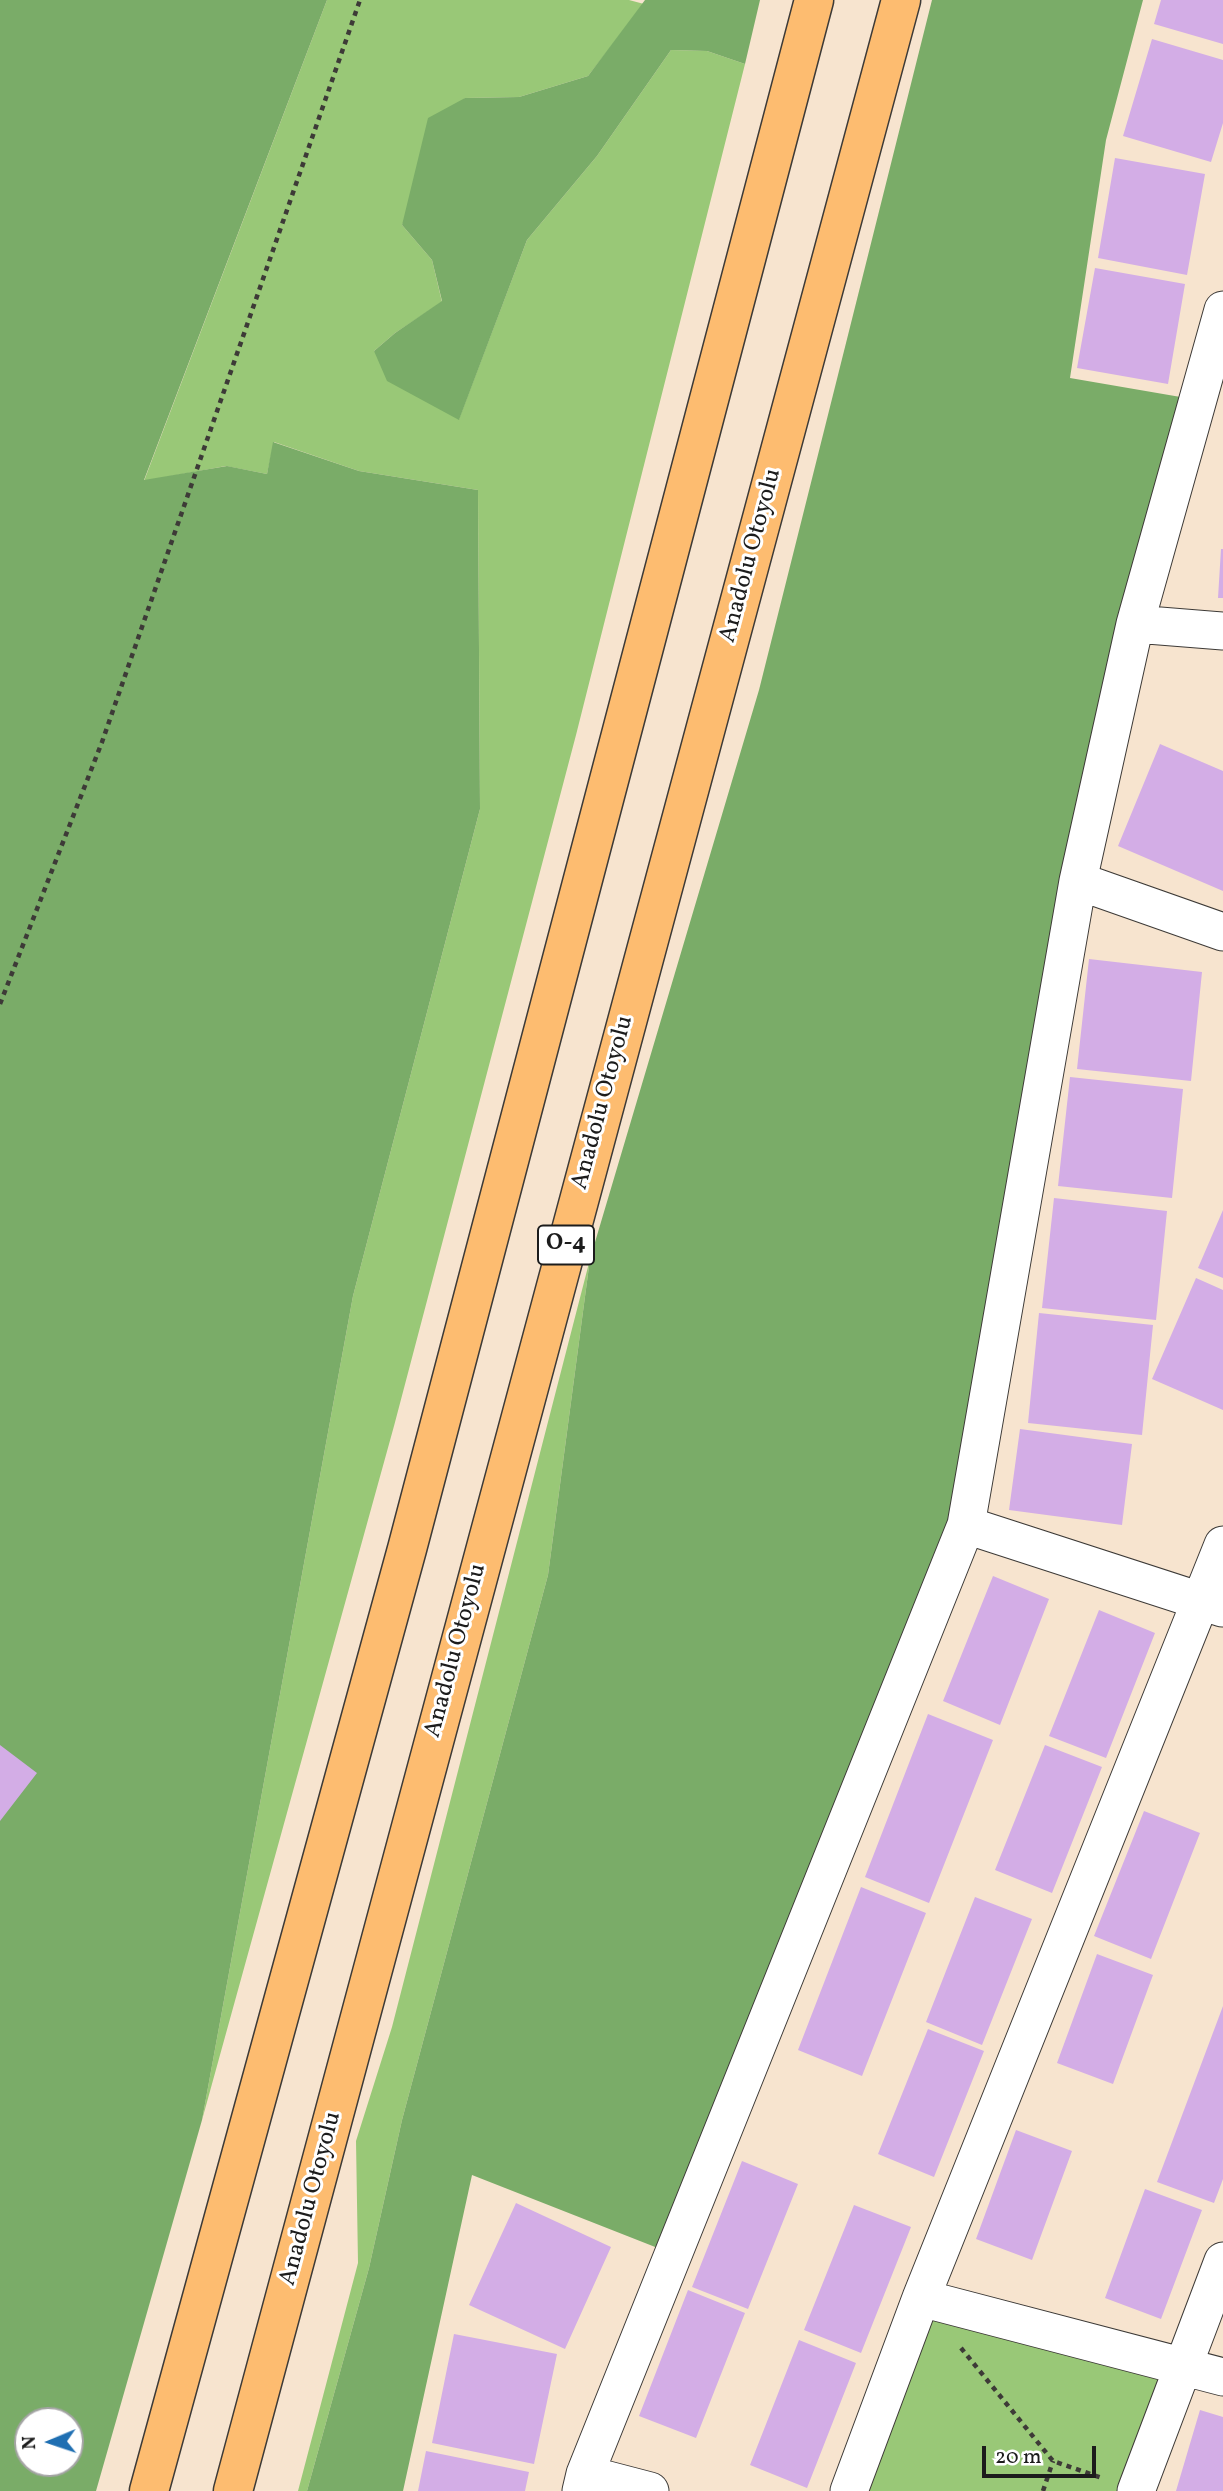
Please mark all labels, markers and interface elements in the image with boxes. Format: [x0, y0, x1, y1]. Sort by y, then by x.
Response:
street label: Anadolu Otoyolu [715, 466, 789, 646]
street label: Anadolu Otoyolu [567, 1013, 641, 1193]
road number: O-4 [538, 1226, 594, 1264]
street label: Anadolu Otoyolu [420, 1561, 494, 1741]
street label: Anadolu Otoyolu [275, 2109, 349, 2289]
north arrow [14, 2407, 84, 2477]
scale bar [985, 2432, 1099, 2476]
text: N [17, 2435, 43, 2450]
text: 20 m [995, 2443, 1041, 2472]

